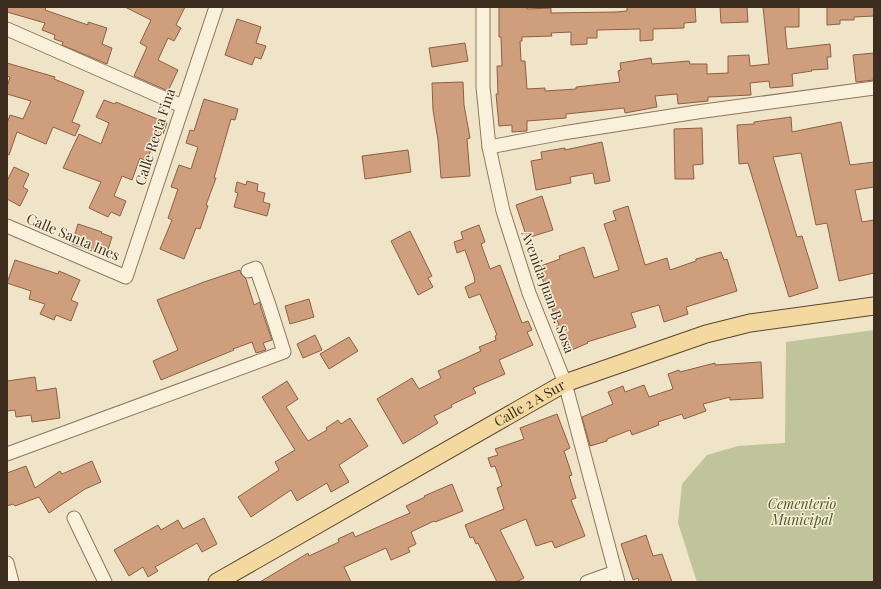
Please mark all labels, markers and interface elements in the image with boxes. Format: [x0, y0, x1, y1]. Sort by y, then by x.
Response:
street label: Calle Recta Fina [130, 86, 179, 188]
street label: Calle Santa Ines [24, 208, 123, 265]
street label: Avenida Juan B. Sosa [517, 227, 579, 356]
street label: Calle 2 A Sur [490, 375, 569, 431]
park label: Cementerio Municipal [768, 494, 836, 529]

